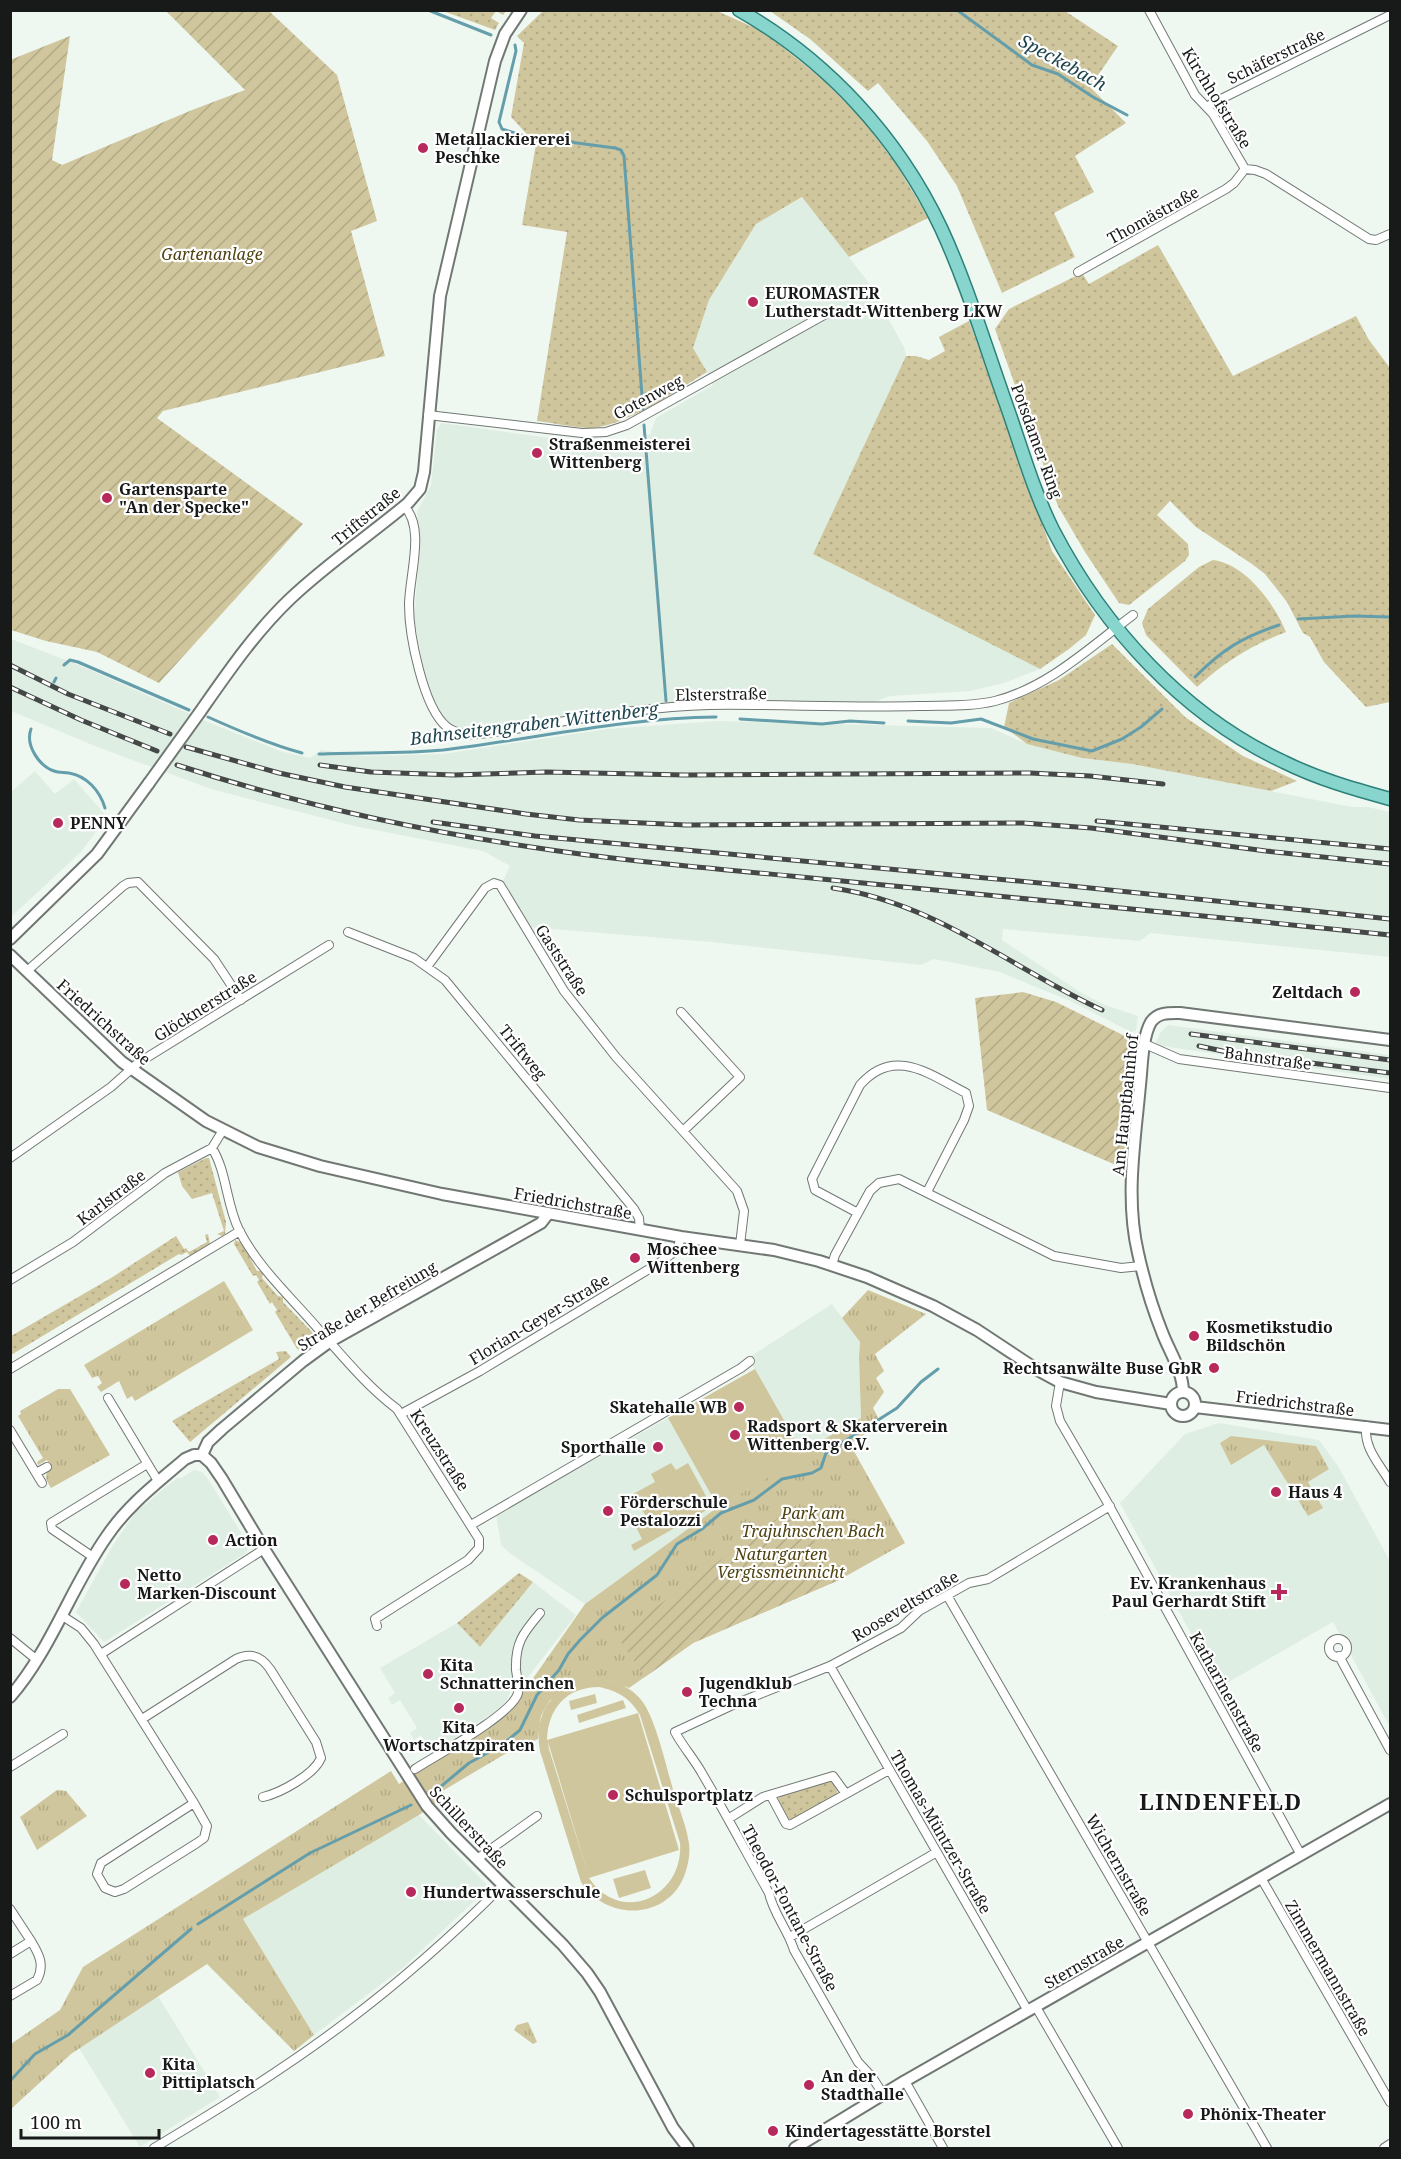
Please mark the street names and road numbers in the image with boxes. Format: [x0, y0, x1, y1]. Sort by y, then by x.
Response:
street label: Schäferstraße [1224, 23, 1328, 89]
street label: Kirchhofstraße [1177, 43, 1257, 153]
street label: Thomästraße [1103, 181, 1203, 249]
street label: Gotenweg [609, 369, 687, 425]
street label: Potsdamer Ring [1006, 381, 1068, 502]
street label: Triftstraße [327, 482, 405, 550]
street label: Elsterstraße [675, 682, 767, 706]
street label: Gaststraße [531, 920, 593, 1000]
street label: Glöcknerstraße [149, 966, 261, 1046]
street label: Friedrichstraße [52, 974, 156, 1070]
street label: Triftweg [494, 1020, 552, 1084]
street label: Am Hauptbahnhof [1107, 1031, 1144, 1177]
street label: Bahnstraße [1223, 1041, 1313, 1075]
street label: Karlstraße [72, 1164, 150, 1230]
street label: Friedrichstraße [512, 1182, 634, 1224]
street label: Straße der Befreiung [293, 1255, 441, 1356]
street label: Florian-Geyer-Straße [465, 1268, 613, 1370]
street label: Friedrichstraße [1235, 1385, 1355, 1421]
street label: Kreuzstraße [405, 1405, 475, 1495]
street label: Rooseveltstraße [847, 1565, 963, 1647]
street label: Katharinenstraße [1185, 1628, 1269, 1756]
street label: Thomas-Müntzer-Straße [885, 1746, 997, 1918]
street label: Schillerstraße [425, 1781, 513, 1873]
street label: Wichernstraße [1081, 1810, 1157, 1920]
street label: Theodor-Fontane-Straße [737, 1821, 843, 1995]
street label: Zimmermannstraße [1280, 1896, 1376, 2040]
street label: Sternstraße [1040, 1930, 1128, 1994]

